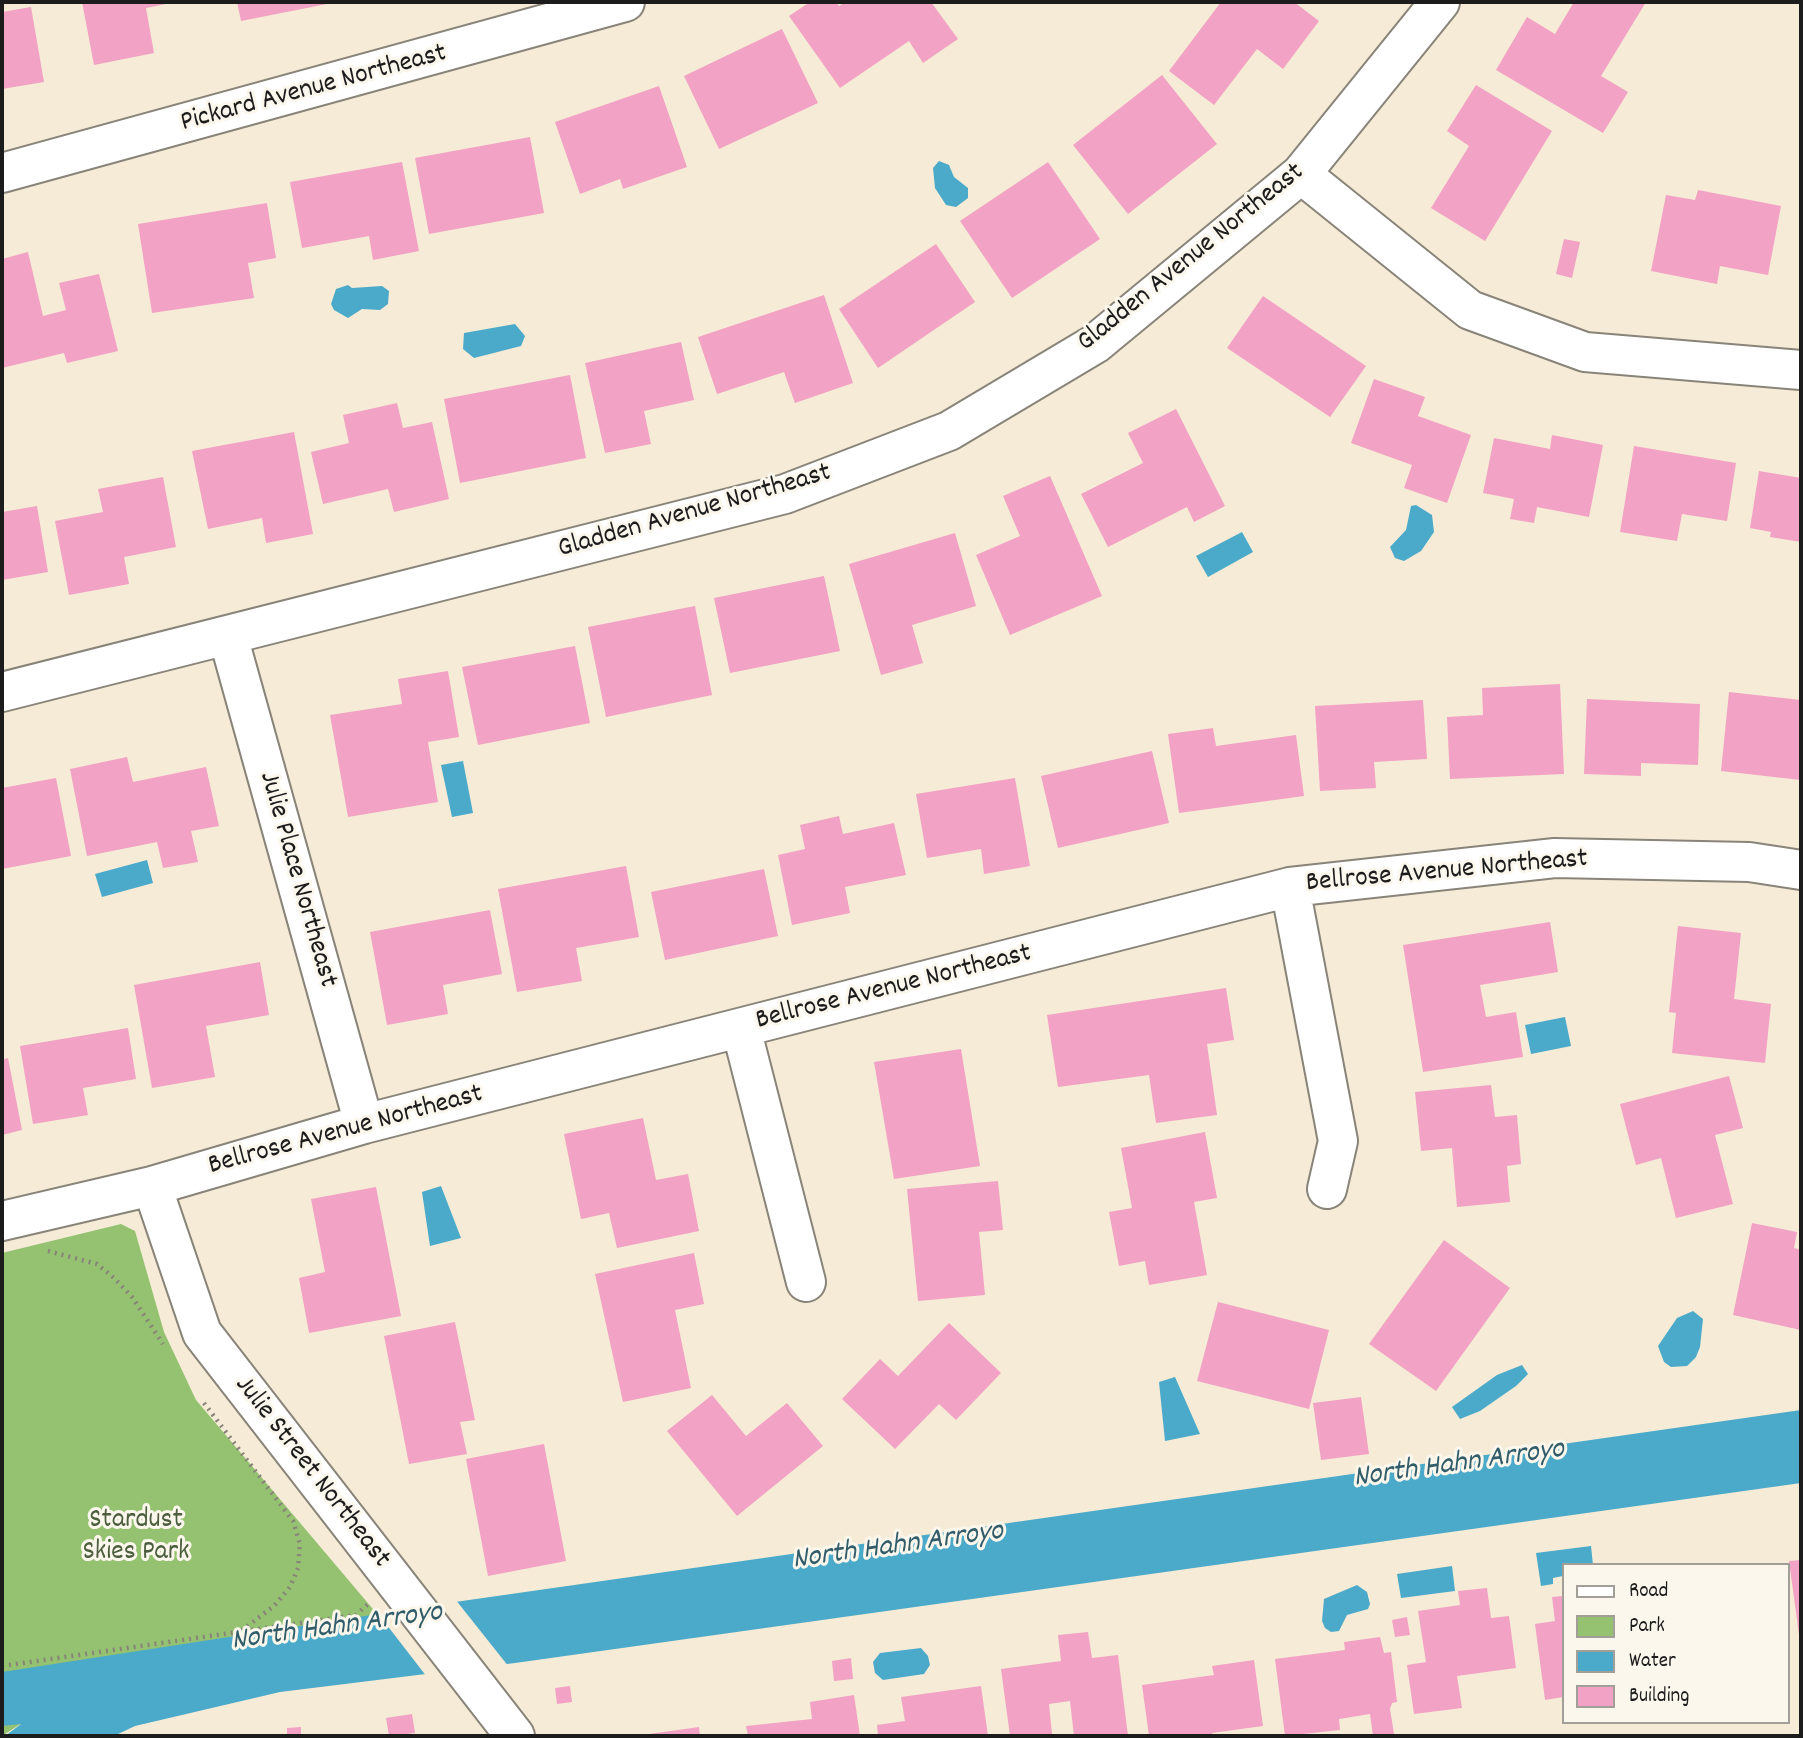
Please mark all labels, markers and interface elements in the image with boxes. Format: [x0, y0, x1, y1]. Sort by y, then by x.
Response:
street label: Pickard Avenue Northeast [177, 38, 451, 142]
street label: Gladden Avenue Northeast [1072, 157, 1312, 361]
street label: Gladden Avenue Northeast [555, 458, 835, 568]
street label: Julie Place Northeast [249, 768, 343, 992]
street label: Bellrose Avenue Northeast [1305, 844, 1589, 902]
street label: Bellrose Avenue Northeast [753, 939, 1035, 1039]
street label: Bellrose Avenue Northeast [205, 1079, 487, 1185]
street label: Julie Street Northeast [226, 1370, 396, 1576]
water label: North Hahn Arroyo [1351, 1433, 1567, 1499]
park label: Stardust Skies Park [82, 1505, 190, 1571]
water label: North Hahn Arroyo [790, 1515, 1006, 1581]
legend [1562, 1563, 1789, 1724]
text: Road [1629, 1577, 1668, 1607]
water label: North Hahn Arroyo [229, 1596, 445, 1662]
text: Park [1629, 1612, 1665, 1642]
text: Water [1629, 1647, 1676, 1677]
text: Building [1629, 1682, 1689, 1712]

